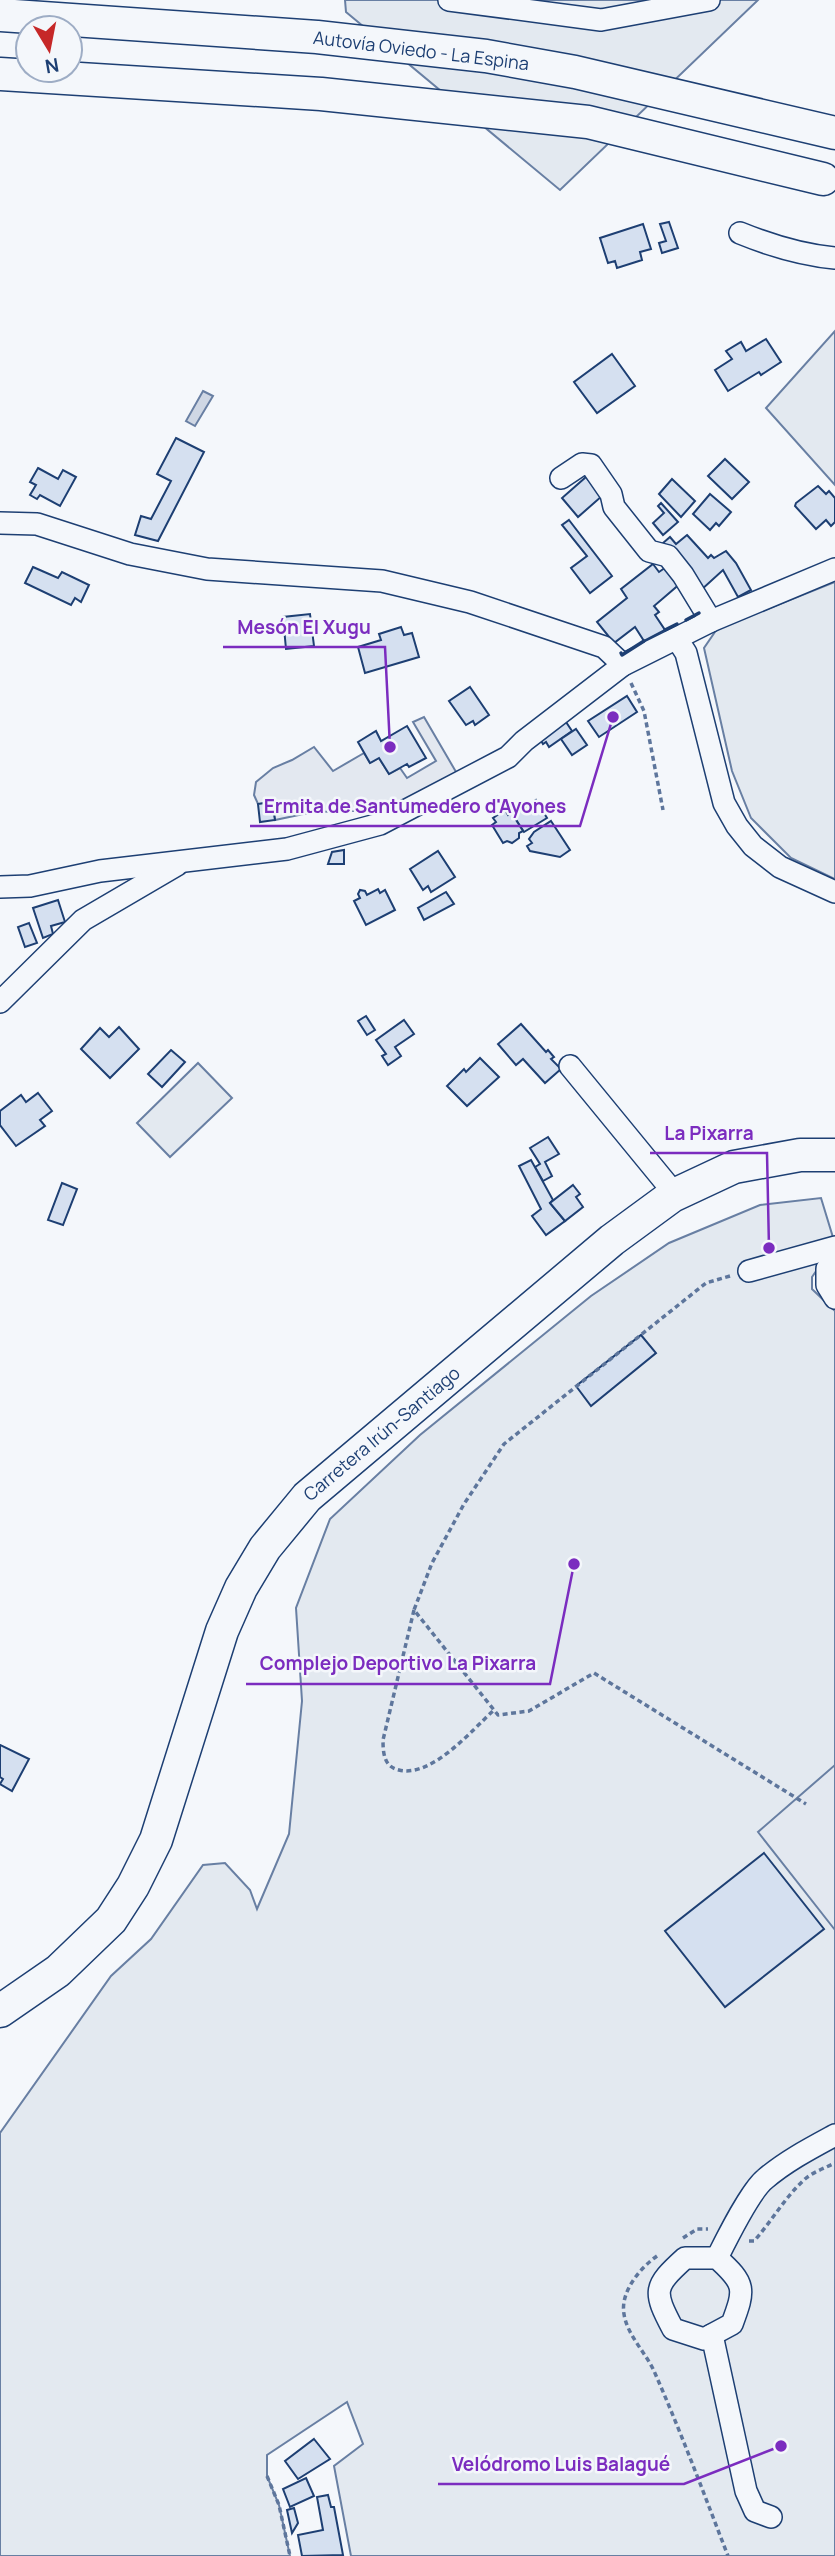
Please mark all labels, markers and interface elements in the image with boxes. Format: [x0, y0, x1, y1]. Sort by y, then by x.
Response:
north arrow [14, 14, 84, 84]
street label: Autovía Oviedo - La Espina [312, 25, 530, 75]
text: N [43, 52, 61, 80]
callout: Mesón El Xugu [223, 607, 385, 647]
text: Mesón El Xugu [237, 614, 371, 640]
callout: Ermita de Santumedero d'Ayones [250, 786, 580, 826]
text: Ermita de Santumedero d'Ayones [264, 793, 566, 819]
callout: La Pixarra [650, 1113, 767, 1153]
text: La Pixarra [664, 1120, 754, 1146]
street label: Carretera Irún-Santiago [298, 1361, 465, 1506]
callout: Complejo Deportivo La Pixarra [246, 1644, 550, 1684]
text: Complejo Deportivo La Pixarra [260, 1650, 536, 1676]
callout: Velódromo Luis Balagué [438, 2444, 684, 2484]
text: Velódromo Luis Balagué [452, 2451, 670, 2477]

